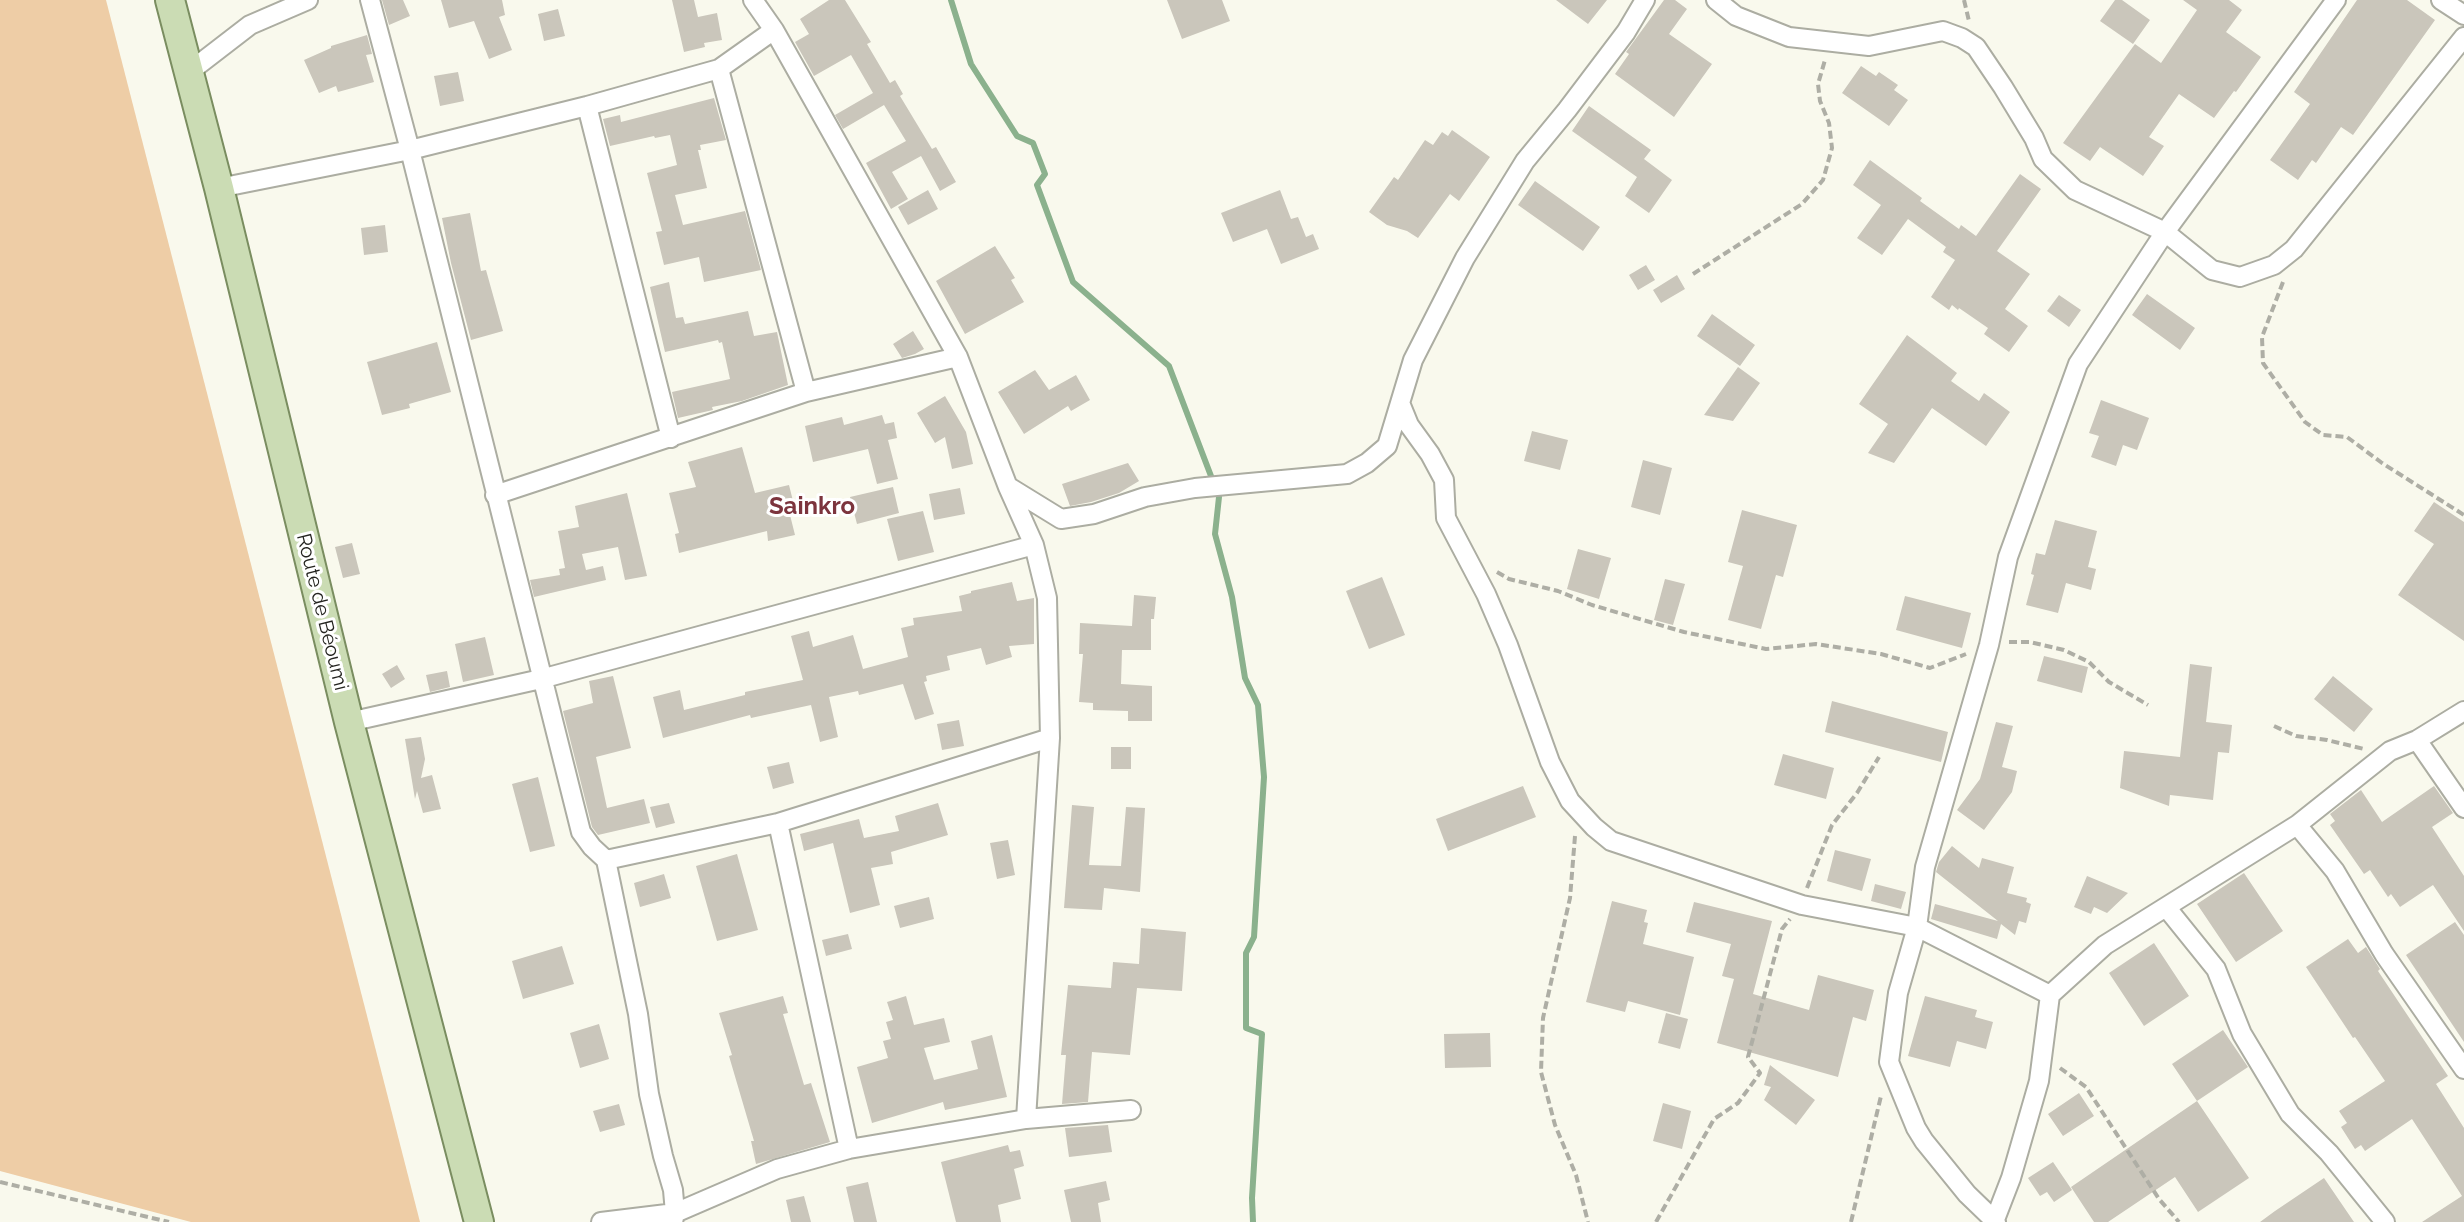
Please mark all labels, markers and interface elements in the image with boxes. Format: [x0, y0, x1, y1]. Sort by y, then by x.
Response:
district label: Sainkro [769, 493, 855, 521]
street label: Route de Béoumi [291, 531, 353, 693]

